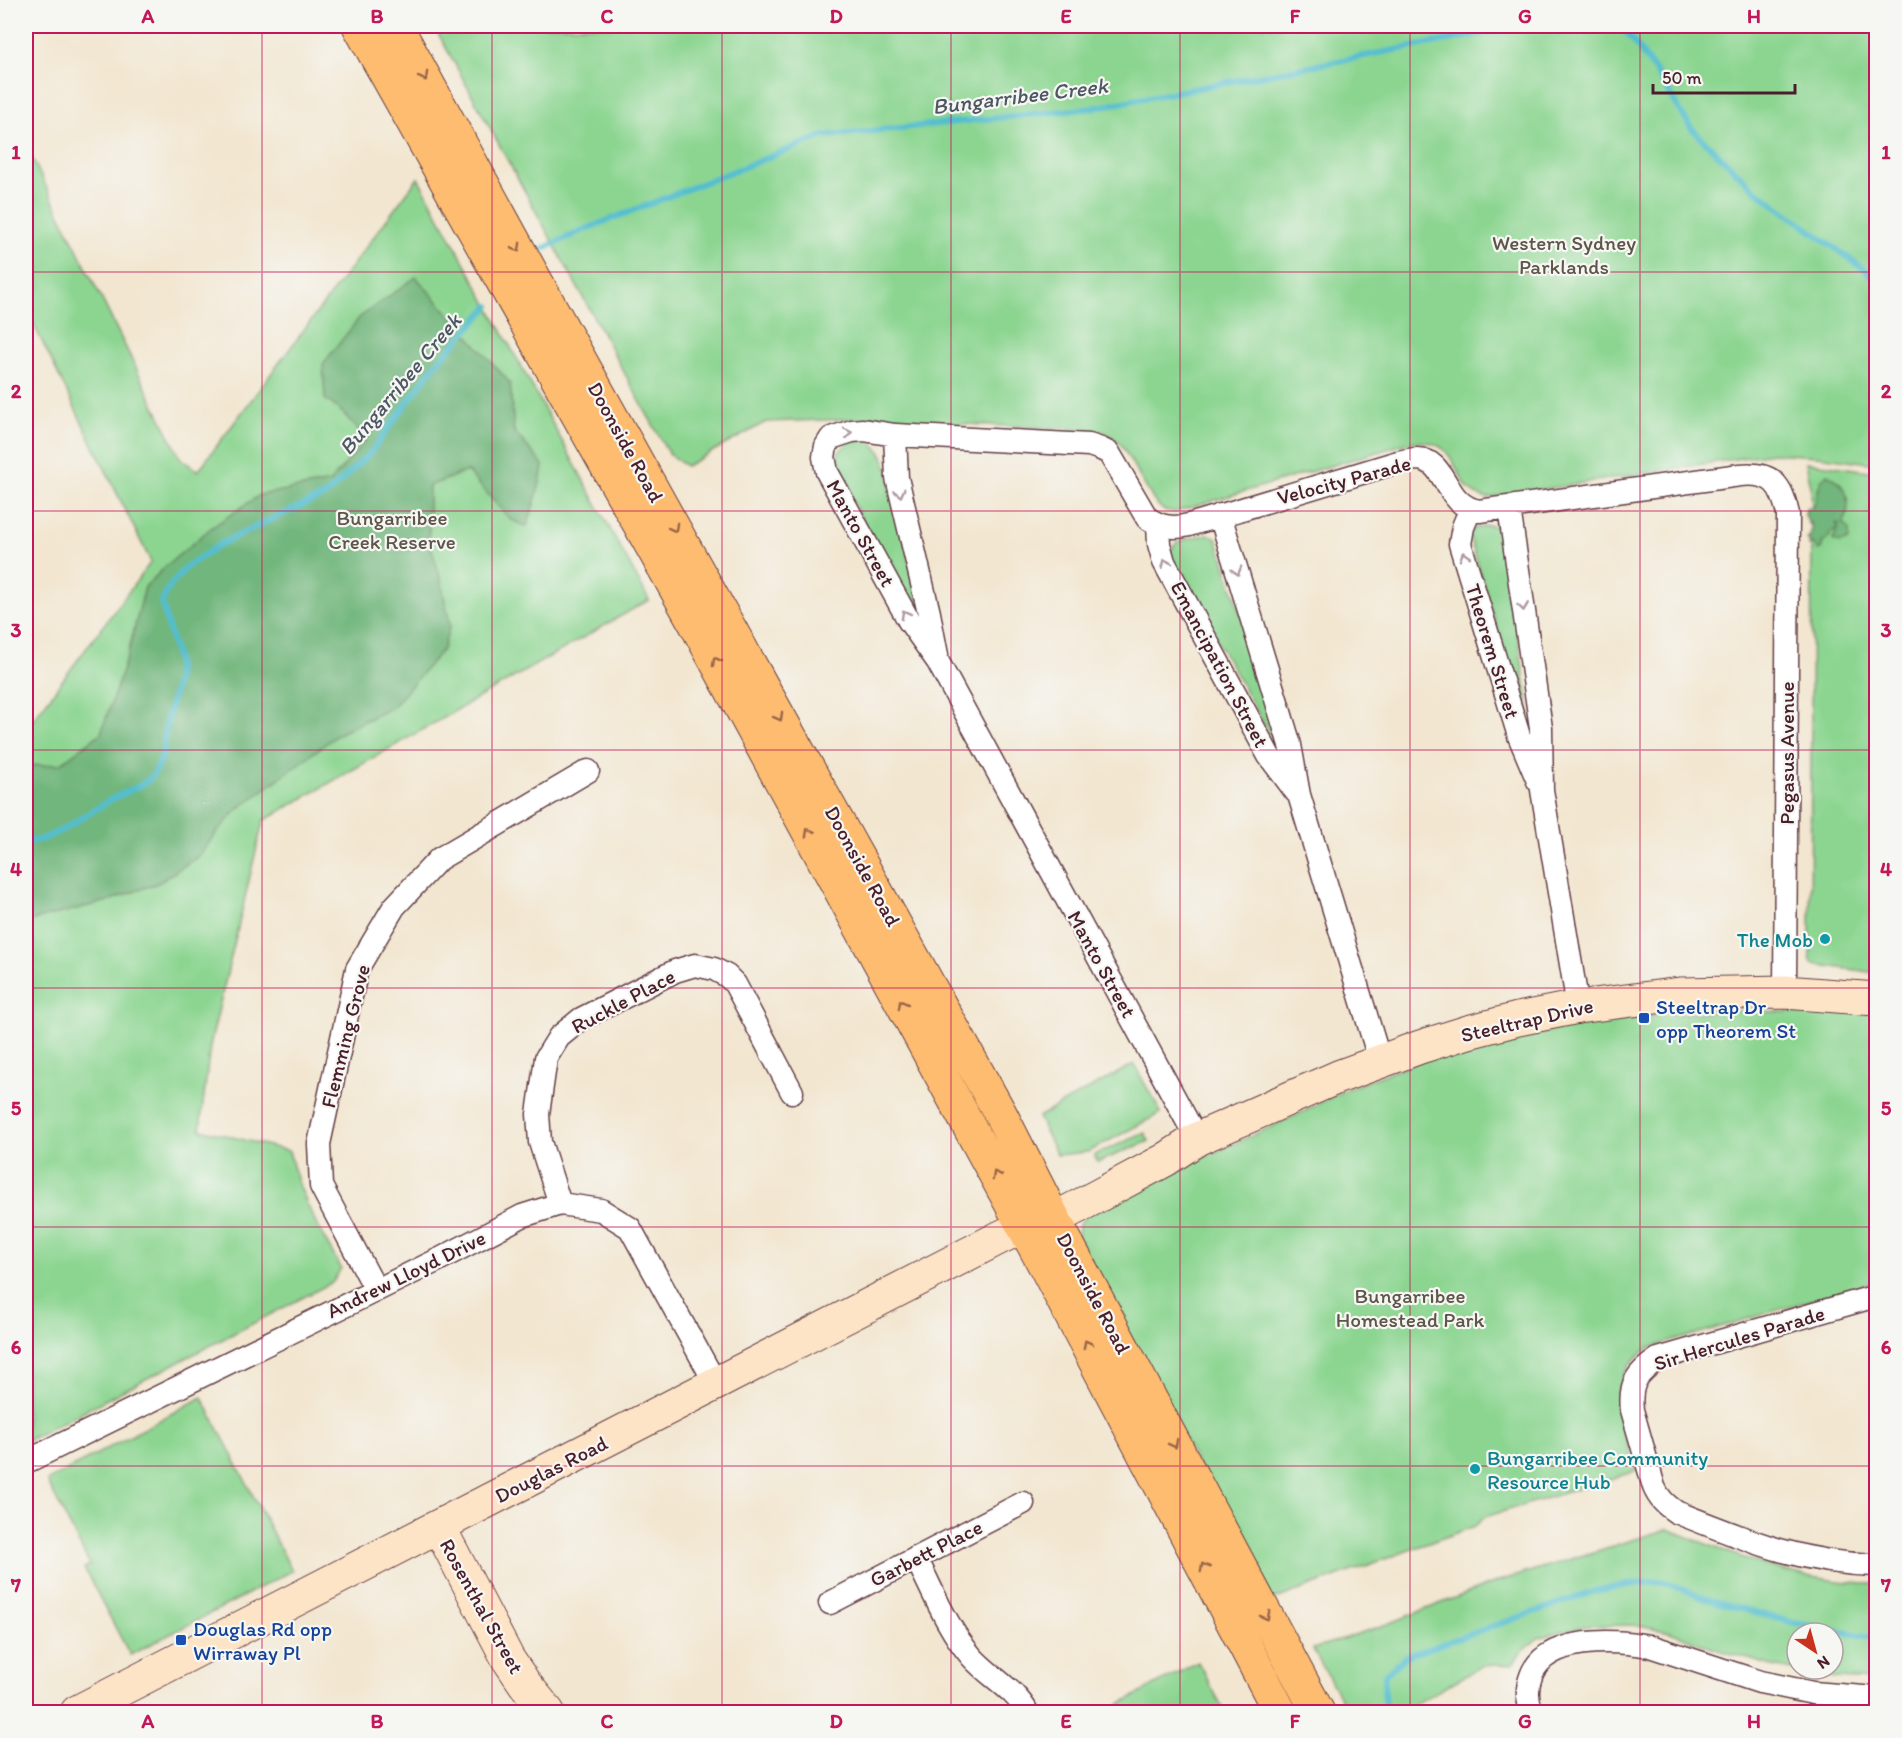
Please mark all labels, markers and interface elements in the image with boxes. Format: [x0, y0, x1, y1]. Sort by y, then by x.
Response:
text: A [141, 4, 155, 28]
text: B [371, 4, 384, 28]
text: C [601, 4, 614, 28]
text: D [829, 4, 843, 28]
text: E [1060, 4, 1072, 28]
text: F [1290, 4, 1301, 28]
text: G [1518, 4, 1532, 28]
text: H [1747, 4, 1761, 28]
scale bar [1653, 57, 1796, 95]
text: 50 m [1662, 67, 1702, 89]
one-way arrow [417, 71, 428, 81]
water label: Bungarribee Creek [931, 72, 1111, 120]
text: 1 [11, 140, 21, 164]
text: 1 [1881, 140, 1891, 164]
park label: Western Sydney Parklands [1492, 230, 1636, 279]
one-way arrow [510, 242, 522, 252]
water label: Bungarribee Creek [333, 306, 468, 460]
street label: Doonside Road [583, 377, 670, 507]
text: 2 [11, 379, 22, 403]
text: 2 [1881, 379, 1892, 403]
one-way arrow [843, 427, 853, 440]
street label: Velocity Parade [1274, 450, 1414, 510]
street label: Manto Street [821, 475, 901, 591]
one-way arrow [893, 488, 906, 498]
park label: Bungarribee Creek Reserve [328, 505, 456, 554]
one-way arrow [667, 522, 678, 532]
one-way arrow [1458, 551, 1471, 562]
one-way arrow [1161, 558, 1173, 569]
one-way arrow [1230, 565, 1242, 576]
street label: Emancipation Street [1166, 577, 1274, 752]
street label: Theorem Street [1461, 581, 1525, 722]
one-way arrow [1517, 603, 1529, 612]
one-way arrow [901, 610, 912, 620]
text: 3 [11, 618, 22, 642]
text: 3 [1881, 618, 1892, 642]
one-way arrow [712, 657, 723, 667]
street label: Pegasus Avenue [1774, 681, 1799, 825]
one-way arrow [772, 711, 783, 721]
street label: Doonside Road [820, 801, 907, 931]
one-way arrow [805, 828, 816, 839]
text: 4 [10, 857, 22, 881]
text: 4 [1880, 857, 1892, 881]
street label: Manto Street [1062, 906, 1142, 1022]
place label: The Mob [1737, 927, 1813, 952]
marker: The Mob [1818, 932, 1832, 946]
street label: Flemming Grove [315, 962, 375, 1110]
street label: Ruckle Place [567, 963, 679, 1039]
street label: Steeltrap Drive [1458, 993, 1596, 1047]
place label: Steeltrap Dr opp Theorem St [1656, 994, 1796, 1043]
one-way arrow [898, 999, 909, 1010]
marker: Steeltrap Dr opp Theorem St [1637, 1011, 1651, 1025]
text: 5 [11, 1096, 22, 1120]
text: 5 [1881, 1096, 1892, 1120]
one-way arrow [992, 1170, 1003, 1181]
street label: Andrew Lloyd Drive [322, 1225, 490, 1323]
street label: Doonside Road [1052, 1228, 1137, 1358]
park label: Bungarribee Homestead Park [1336, 1283, 1484, 1332]
street label: Sir Hercules Parade [1651, 1300, 1827, 1376]
text: 6 [11, 1335, 22, 1359]
text: 6 [1881, 1335, 1892, 1359]
one-way arrow [1083, 1340, 1094, 1350]
street label: Douglas Road [490, 1430, 612, 1508]
one-way arrow [1167, 1438, 1178, 1448]
place label: Bungarribee Community Resource Hub [1487, 1445, 1708, 1494]
marker: Bungarribee Community Resource Hub [1468, 1462, 1482, 1476]
street label: Garbett Place [866, 1514, 986, 1592]
street label: Rosenthal Street [435, 1534, 529, 1678]
one-way arrow [1200, 1563, 1211, 1574]
text: 7 [10, 1573, 21, 1597]
text: 7 [1880, 1573, 1891, 1597]
one-way arrow [1259, 1610, 1270, 1620]
place label: Douglas Rd opp Wirraway Pl [193, 1616, 332, 1665]
north arrow [1785, 1621, 1845, 1681]
marker: Douglas Rd opp Wirraway Pl [174, 1633, 188, 1647]
text: N [1814, 1652, 1833, 1674]
text: A [141, 1709, 155, 1733]
text: B [371, 1709, 384, 1733]
text: C [601, 1709, 614, 1733]
text: D [829, 1709, 843, 1733]
text: E [1060, 1709, 1072, 1733]
text: F [1290, 1709, 1301, 1733]
text: G [1518, 1709, 1532, 1733]
text: H [1747, 1709, 1761, 1733]

